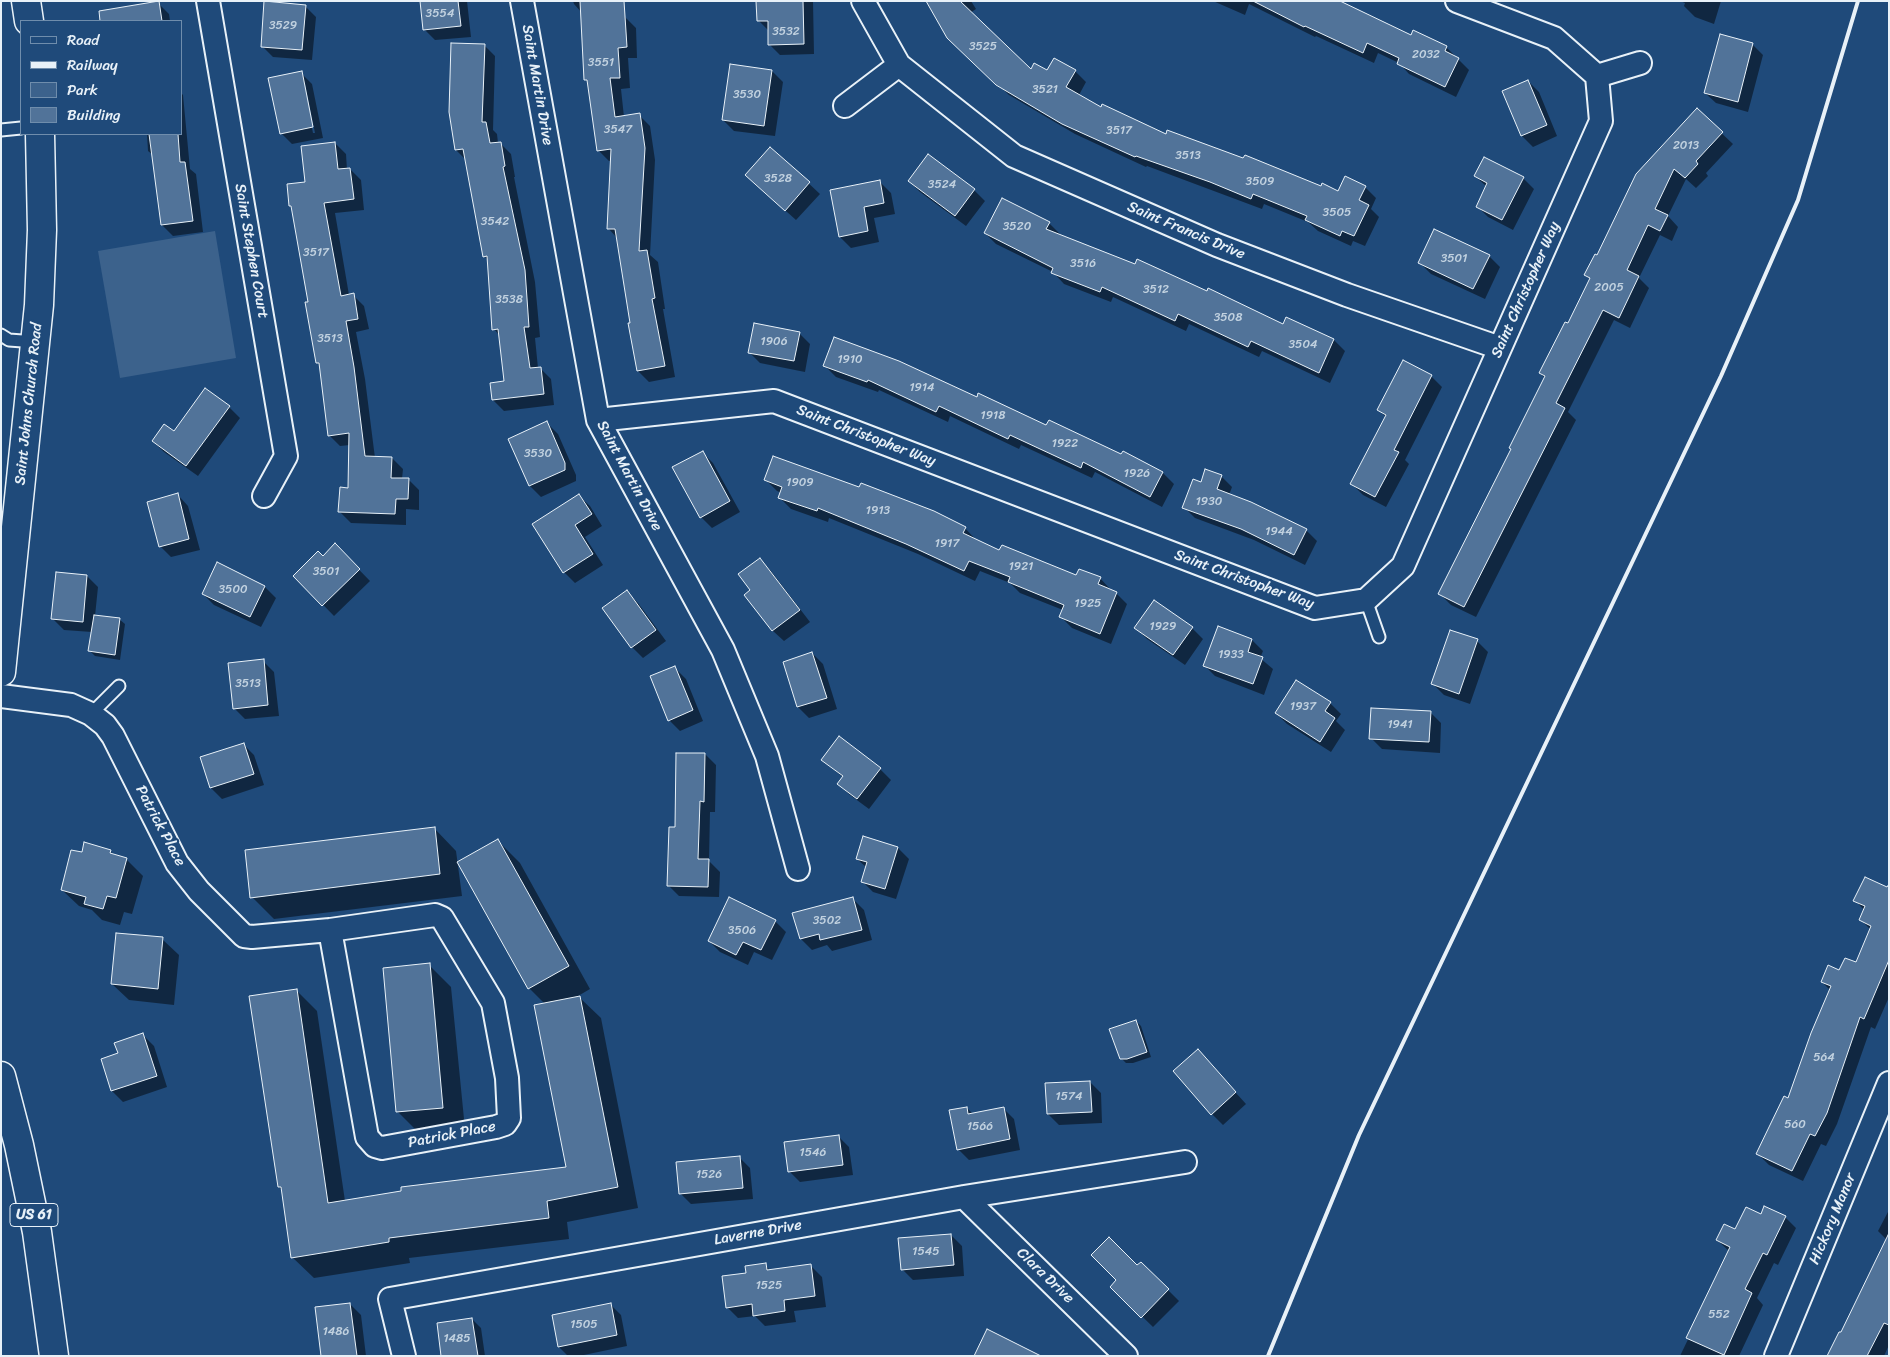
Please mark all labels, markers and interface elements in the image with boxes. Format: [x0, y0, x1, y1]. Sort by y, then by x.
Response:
house number: 3554 [426, 7, 454, 21]
house number: 3529 [269, 19, 297, 33]
legend [20, 20, 182, 135]
street label: Saint Martin Drive [518, 23, 556, 147]
house number: 3532 [772, 25, 800, 39]
text: Road [67, 27, 99, 53]
house number: 3525 [969, 40, 997, 54]
house number: 2032 [1412, 48, 1440, 62]
text: Railway [67, 52, 118, 78]
house number: 3551 [588, 56, 614, 70]
text: Park [67, 77, 98, 103]
house number: 3521 [1032, 83, 1058, 97]
house number: 3530 [733, 88, 761, 102]
text: Building [67, 102, 121, 128]
house number: 3547 [604, 123, 632, 137]
house number: 3517 [1106, 124, 1132, 138]
house number: 2013 [1673, 139, 1699, 153]
house number: 3513 [1175, 149, 1201, 163]
house number: 3528 [764, 172, 792, 186]
house number: 3509 [1246, 175, 1274, 189]
house number: 3524 [928, 178, 956, 192]
street label: Saint Stephen Court [230, 182, 272, 320]
street label: Saint Francis Drive [1125, 198, 1247, 264]
house number: 3505 [1323, 206, 1351, 220]
house number: 3542 [481, 215, 509, 229]
street label: Saint Christopher Way [1488, 219, 1564, 361]
house number: 3520 [1003, 220, 1031, 234]
house number: 3517 [303, 246, 329, 260]
house number: 3501 [1441, 252, 1467, 266]
house number: 3516 [1070, 257, 1096, 271]
house number: 2005 [1594, 281, 1624, 295]
house number: 3512 [1143, 283, 1169, 297]
house number: 3538 [495, 293, 523, 307]
house number: 3508 [1214, 311, 1242, 325]
street label: Saint Johns Church Road [12, 322, 46, 486]
house number: 3513 [317, 332, 343, 346]
house number: 1906 [761, 335, 787, 349]
house number: 3504 [1288, 338, 1318, 352]
house number: 1910 [837, 353, 863, 367]
house number: 1914 [909, 381, 935, 395]
street label: Saint Christopher Way [794, 401, 938, 471]
house number: 1918 [981, 409, 1005, 423]
street label: Saint Martin Drive [592, 418, 666, 534]
house number: 1922 [1052, 437, 1078, 451]
house number: 3530 [524, 447, 552, 461]
house number: 1926 [1124, 467, 1150, 481]
house number: 1909 [786, 476, 814, 490]
house number: 1930 [1196, 495, 1222, 509]
house number: 1913 [866, 504, 890, 518]
house number: 1944 [1265, 525, 1293, 539]
house number: 1917 [935, 537, 959, 551]
street label: Saint Christopher Way [1172, 546, 1316, 614]
house number: 1921 [1009, 560, 1033, 574]
house number: 3501 [313, 565, 339, 579]
house number: 3500 [218, 583, 248, 597]
house number: 1925 [1075, 597, 1101, 611]
house number: 1929 [1150, 620, 1176, 634]
house number: 1933 [1218, 648, 1244, 662]
house number: 3513 [235, 677, 261, 691]
house number: 1937 [1290, 700, 1316, 714]
house number: 1941 [1387, 718, 1413, 732]
street label: Patrick Place [131, 783, 189, 869]
house number: 3502 [813, 914, 841, 928]
house number: 3506 [728, 924, 756, 938]
house number: 564 [1813, 1051, 1835, 1065]
house number: 1574 [1056, 1090, 1082, 1104]
street label: Patrick Place [407, 1118, 497, 1152]
house number: 560 [1784, 1118, 1806, 1132]
house number: 1566 [967, 1120, 993, 1134]
house number: 1546 [800, 1146, 826, 1160]
house number: 1526 [696, 1168, 722, 1182]
street label: Hickory Manor [1806, 1171, 1860, 1267]
road number: US 61 [10, 1204, 58, 1226]
street label: Laverne Drive [713, 1216, 803, 1250]
street label: Clara Drive [1013, 1244, 1077, 1308]
house number: 1545 [912, 1245, 940, 1259]
house number: 1525 [756, 1279, 782, 1293]
house number: 552 [1708, 1308, 1730, 1322]
house number: 1505 [570, 1318, 598, 1332]
house number: 1486 [323, 1325, 349, 1339]
house number: 1485 [443, 1332, 471, 1346]

